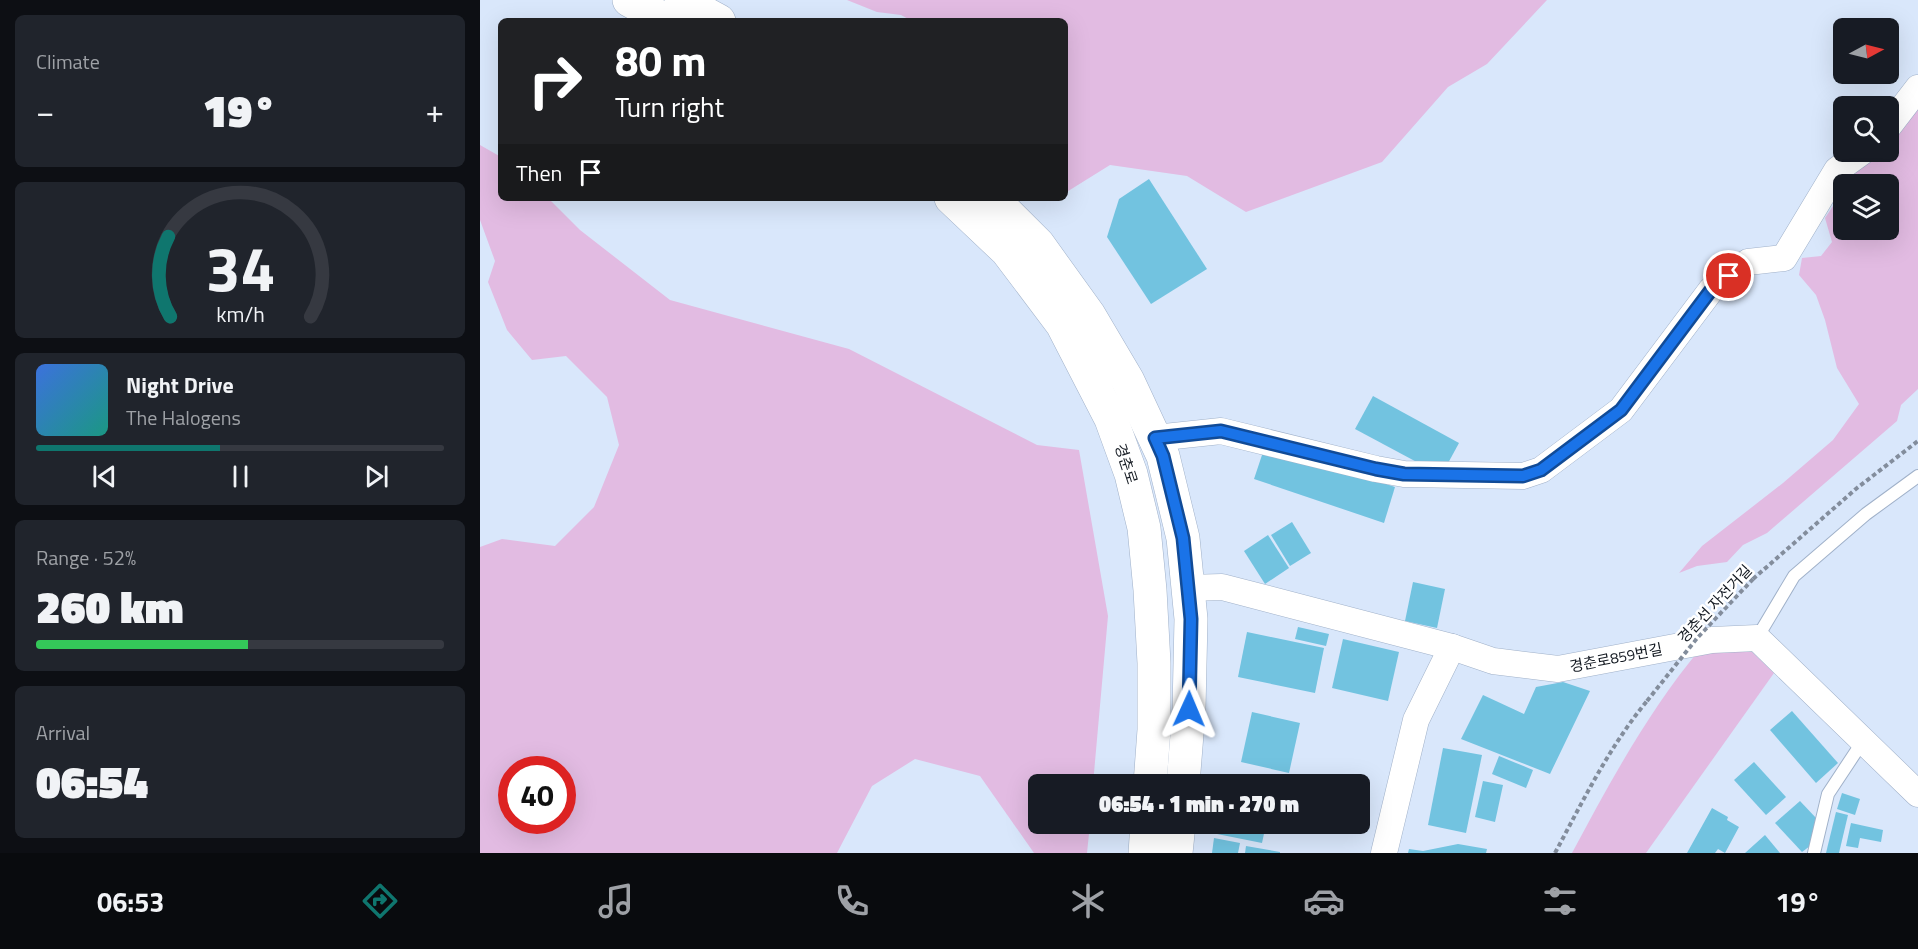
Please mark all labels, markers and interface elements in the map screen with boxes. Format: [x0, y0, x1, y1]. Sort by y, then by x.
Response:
north arrow [1833, 18, 1899, 84]
map controls [1833, 18, 1899, 240]
text: 80 m [615, 28, 707, 92]
icon: right [516, 42, 594, 120]
text: Climate [36, 46, 100, 77]
text: 19° [203, 76, 277, 144]
text: − [36, 86, 54, 136]
text: + [426, 86, 444, 136]
text: Turn right [615, 86, 724, 127]
button: search [1833, 96, 1899, 162]
text: Then [516, 156, 562, 190]
icon: arrive [574, 156, 607, 189]
button: layers [1833, 174, 1899, 240]
text: 34 [205, 220, 275, 315]
pin [1703, 250, 1754, 301]
icon: arrive [1712, 259, 1745, 292]
text: km/h [216, 298, 264, 330]
text: Night Drive [126, 368, 234, 402]
text: The Halogens [126, 402, 241, 433]
street label: 경춘로 [1109, 441, 1144, 487]
icon: previous [88, 460, 121, 493]
icon: pause [224, 460, 257, 493]
icon: next [360, 460, 393, 493]
text: Range · 52% [36, 542, 136, 573]
street label: 경춘선 자전거길 [1672, 559, 1757, 648]
text: 260 km [36, 572, 184, 640]
street label: 경춘로859번길 [1567, 637, 1664, 678]
position arrow [1157, 677, 1221, 741]
text: Arrival [36, 717, 90, 748]
text: 06:54 [36, 747, 148, 815]
speed limit sign: 40 [498, 756, 576, 834]
text: 06:54 · 1 min · 270 m [1099, 787, 1299, 821]
icon: directions [359, 880, 401, 922]
icon: music [595, 880, 637, 922]
icon: phone [831, 880, 873, 922]
icon: climate [1067, 880, 1109, 922]
icon: car [1303, 880, 1345, 922]
icon: filters [1539, 880, 1581, 922]
text: 06:53 [97, 881, 164, 922]
text: 19° [1775, 881, 1821, 922]

